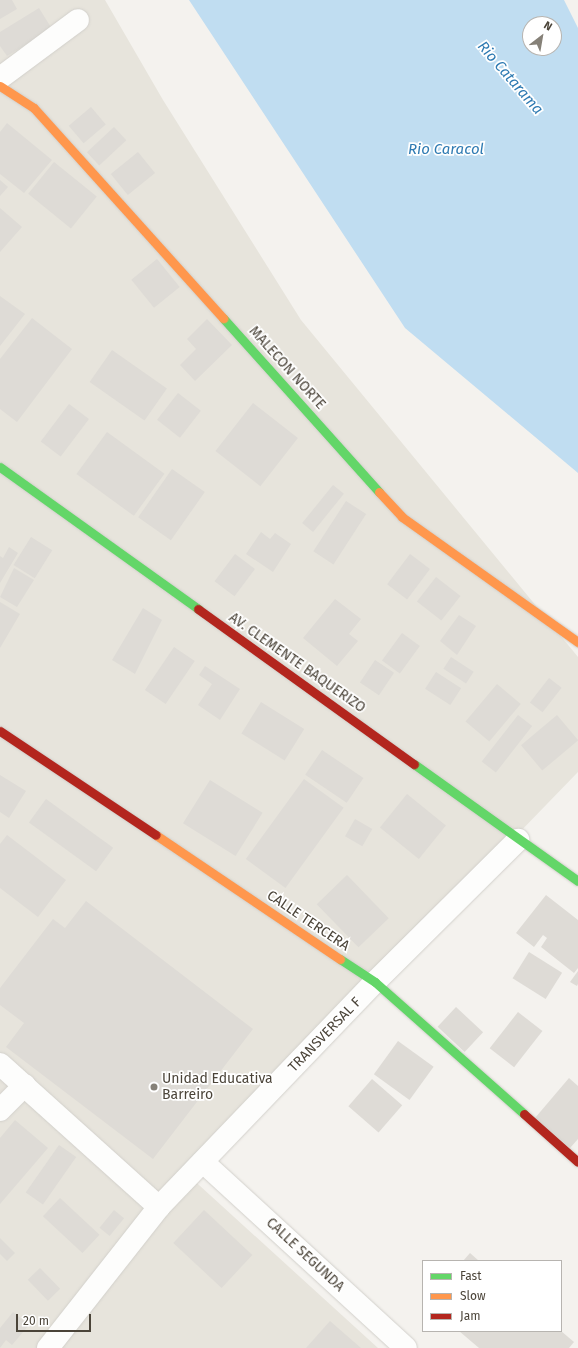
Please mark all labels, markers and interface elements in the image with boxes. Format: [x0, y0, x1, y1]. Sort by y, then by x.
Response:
north arrow [522, 16, 562, 56]
text: N [541, 19, 554, 34]
water label: Rio Catarama [473, 38, 547, 118]
water label: Rio Caracol [408, 141, 484, 159]
street label: MALECON NORTE [245, 323, 329, 413]
street label: AV. CLEMENTE BAQUERIZO [226, 609, 368, 717]
street label: CALLE TERCERA [264, 887, 352, 955]
street label: TRANSVERSAL F [285, 994, 365, 1076]
place label: Unidad Educativa Barreiro [162, 1071, 273, 1104]
marker: Unidad Educativa Barreiro [149, 1082, 159, 1092]
street label: CALLE SEGUNDA [263, 1215, 347, 1295]
legend [422, 1260, 562, 1332]
text: Fast [460, 1269, 482, 1283]
text: Slow [460, 1289, 486, 1303]
scale bar [18, 1306, 93, 1332]
text: Jam [460, 1309, 480, 1323]
text: 20 m [23, 1314, 49, 1328]

